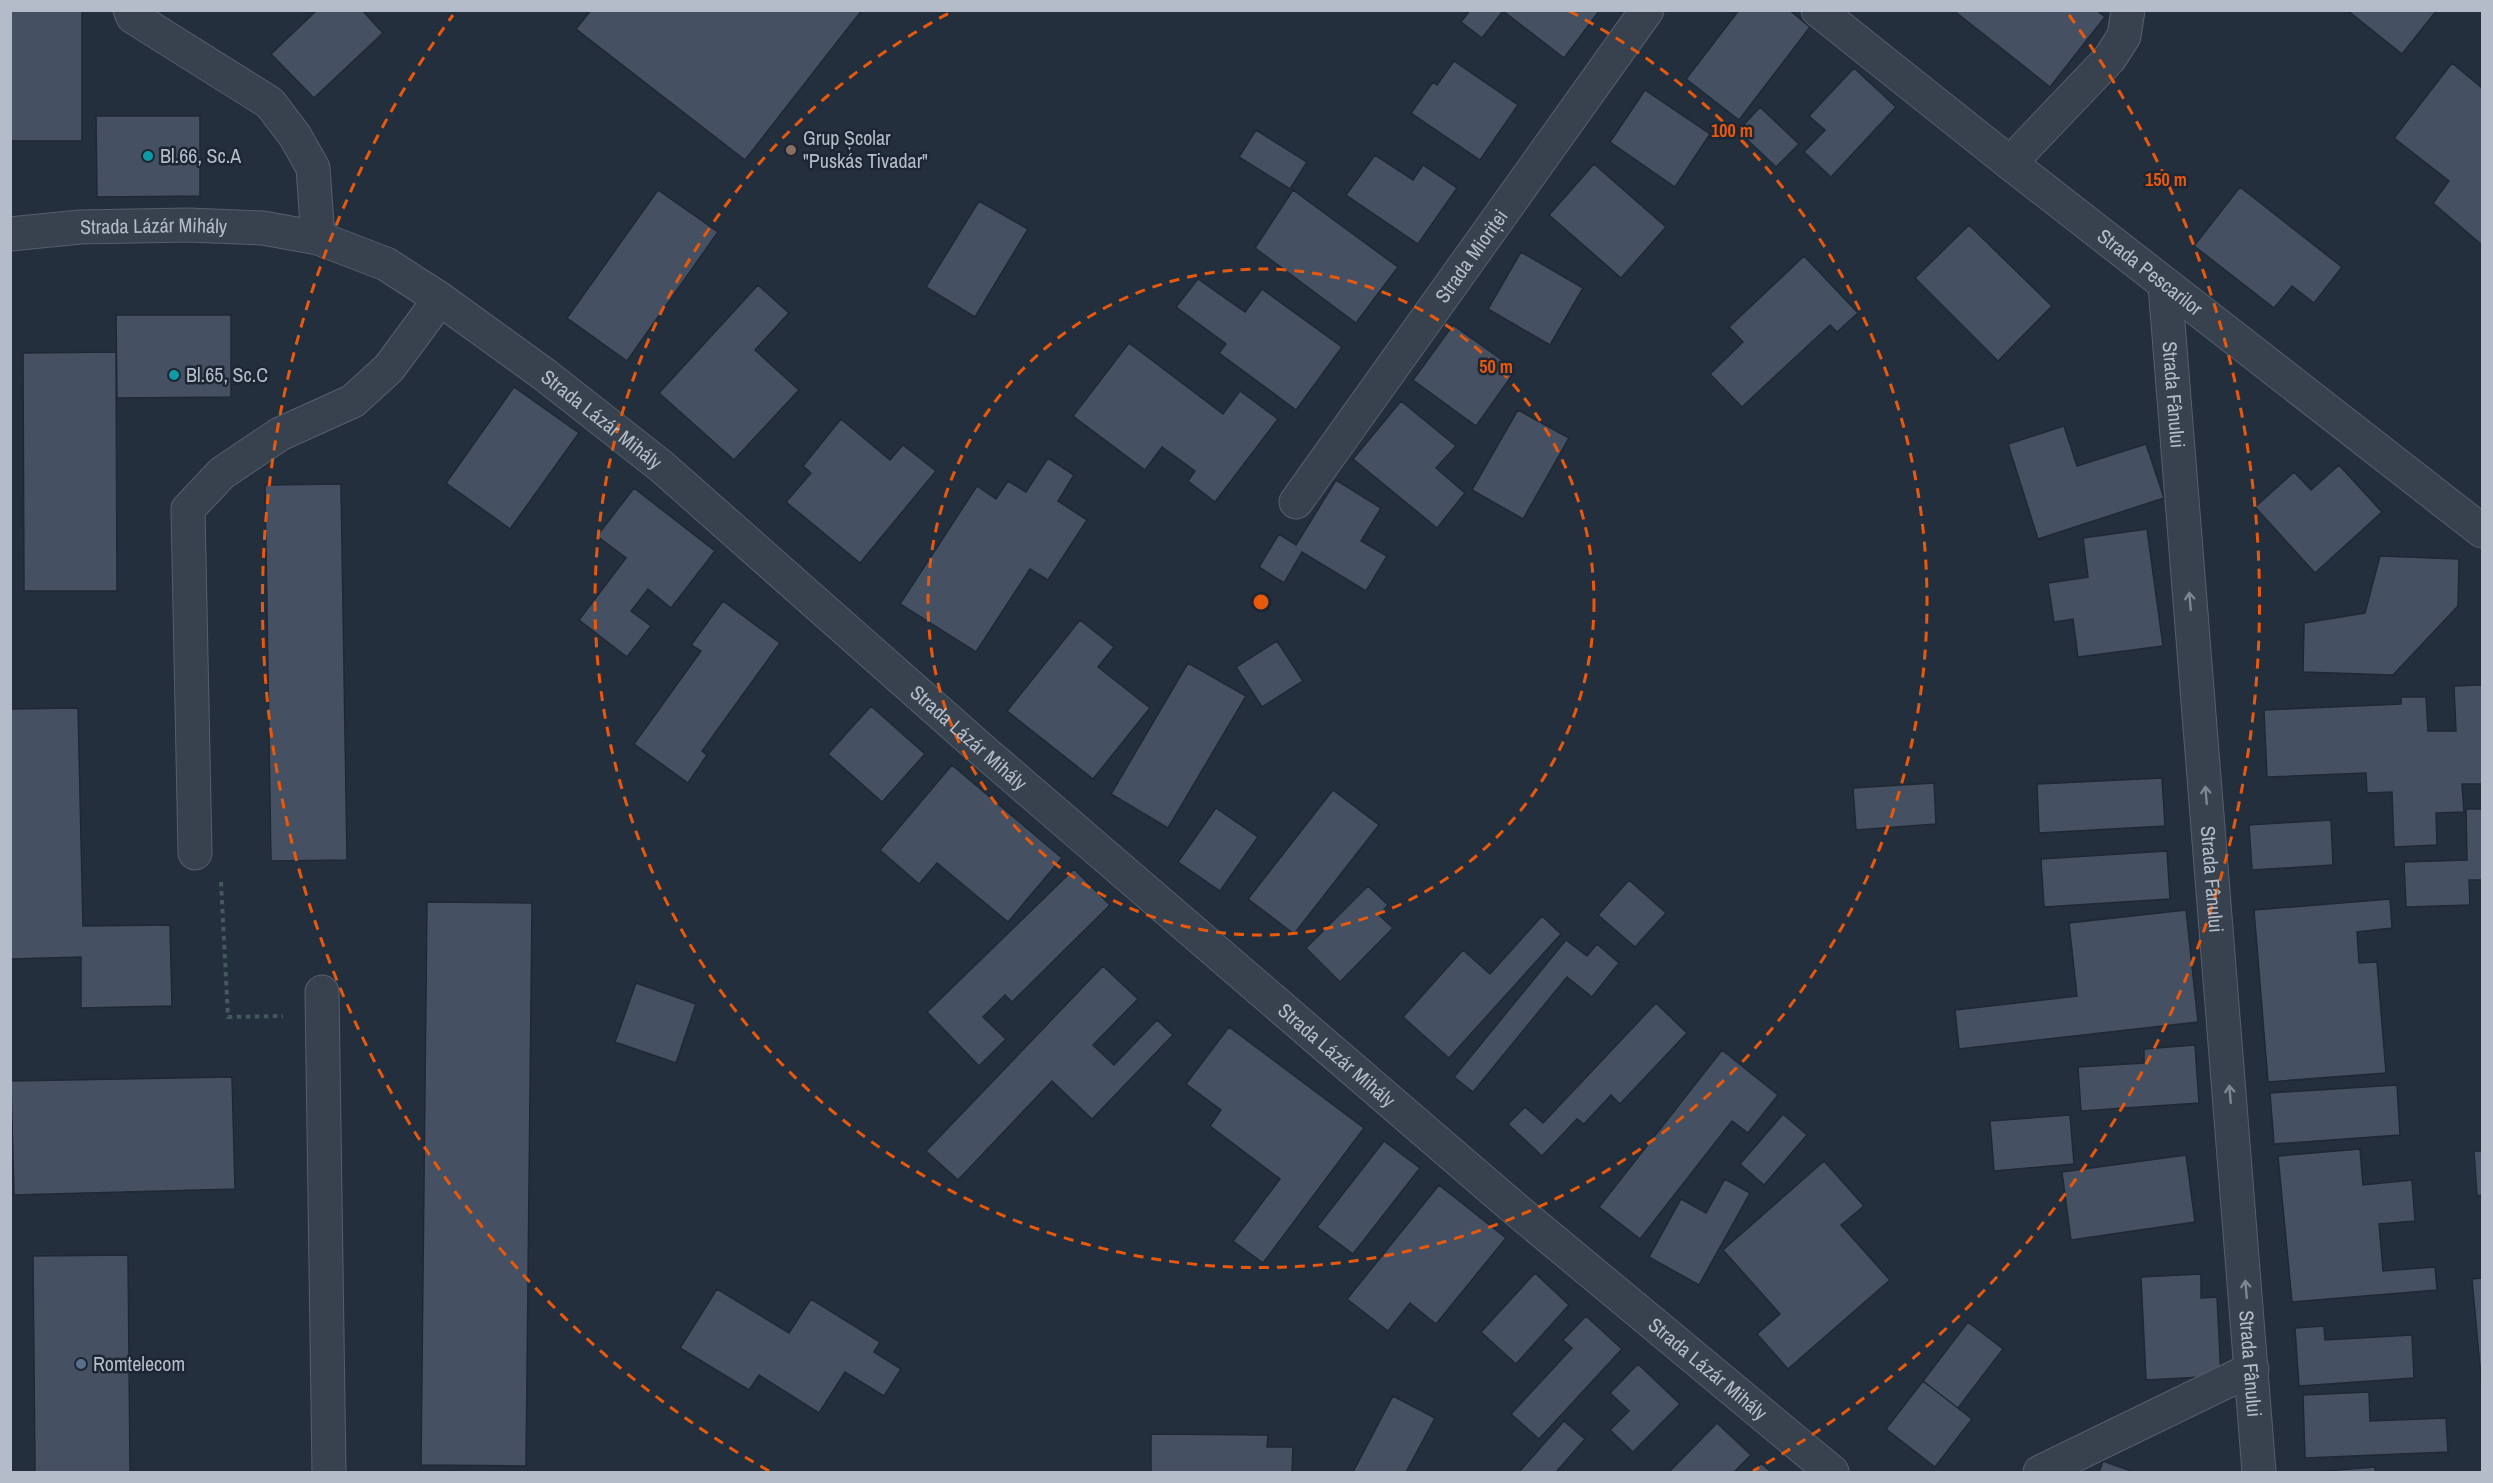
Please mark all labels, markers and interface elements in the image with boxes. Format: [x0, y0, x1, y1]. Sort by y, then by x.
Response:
text: 100 m [1711, 118, 1753, 143]
place label: Grup Școlar "Puskás Tivadar" [803, 124, 928, 174]
place label: Bl.66, Sc.A [160, 142, 241, 169]
marker: Grup Școlar "Puskás Tivadar" [784, 143, 798, 157]
marker: Bl.66, Sc.A [141, 149, 155, 163]
text: 150 m [2145, 167, 2187, 192]
street label: Strada Mioriței [1428, 204, 1513, 308]
street label: Strada Lázár Mihály [80, 211, 228, 240]
street label: Strada Pescarilor [2092, 222, 2209, 322]
street label: Strada Fânului [2157, 340, 2192, 449]
text: 50 m [1479, 354, 1513, 379]
place label: Bl.65, Sc.C [186, 361, 268, 388]
street label: Strada Lázár Mihály [536, 363, 669, 475]
marker: Bl.65, Sc.C [167, 368, 181, 382]
one-way arrow [2184, 591, 2195, 611]
centre of rings [1251, 592, 1271, 612]
street label: Strada Lázár Mihály [905, 679, 1034, 796]
one-way arrow [2200, 786, 2211, 806]
street label: Strada Fânului [2195, 825, 2230, 933]
street label: Strada Lázár Mihály [1272, 997, 1402, 1113]
one-way arrow [2224, 1085, 2235, 1105]
one-way arrow [2240, 1279, 2251, 1299]
street label: Strada Fânului [2233, 1309, 2269, 1418]
street label: Strada Lázár Mihály [1643, 1311, 1774, 1426]
place label: Romtelecom [93, 1350, 185, 1377]
marker: Romtelecom [74, 1357, 88, 1371]

